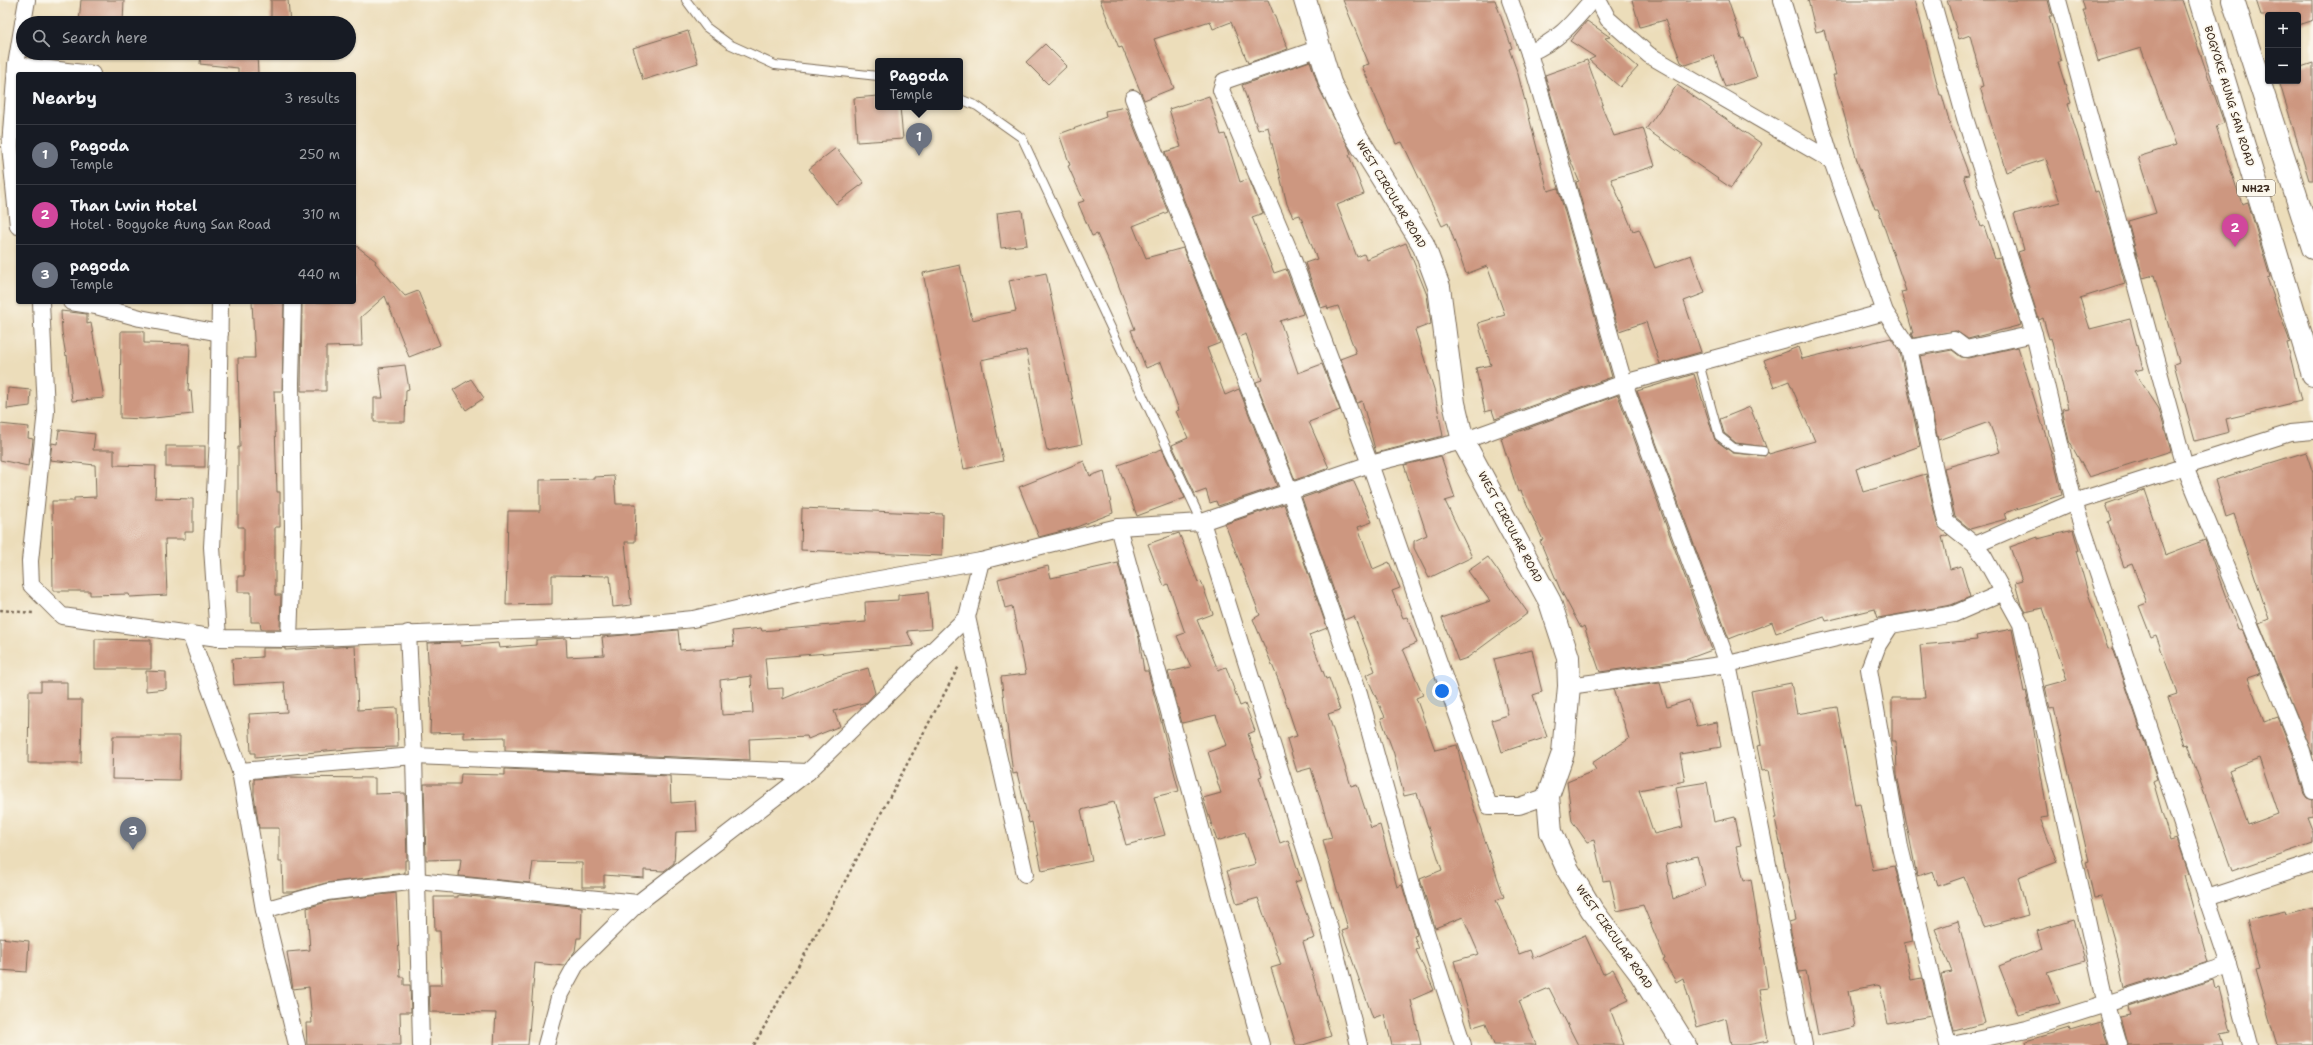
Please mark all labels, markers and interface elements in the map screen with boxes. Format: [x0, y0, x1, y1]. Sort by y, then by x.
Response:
map controls [2265, 12, 2301, 84]
button: + [2265, 12, 2301, 48]
search box [16, 16, 356, 60]
street label: BOGYOKE AUNG SAN ROAD [2200, 24, 2258, 168]
icon: search [30, 27, 52, 49]
text: Search here [62, 28, 148, 48]
button: − [2265, 48, 2301, 84]
popup [875, 58, 963, 110]
text: Pagoda [889, 66, 949, 86]
text: Temple [889, 86, 933, 103]
text: Nearby [32, 87, 97, 109]
text: 3 results [284, 90, 340, 107]
pin: 1 [906, 123, 932, 156]
text: Pagoda [70, 136, 129, 156]
street label: WEST CIRCULAR ROAD [1353, 137, 1429, 251]
text: 1 [42, 146, 48, 163]
text: 250 m [299, 146, 340, 163]
text: Temple [70, 156, 113, 173]
road number: NH27 [2237, 180, 2275, 196]
text: Than Lwin Hotel [70, 196, 197, 216]
text: 2 [40, 206, 50, 223]
text: 310 m [302, 206, 340, 223]
pin: 2 [2222, 214, 2248, 247]
text: Hotel · Bogyoke Aung San Road [70, 216, 271, 233]
text: pagoda [70, 256, 130, 276]
text: 3 [40, 266, 50, 283]
text: 440 m [298, 266, 340, 283]
text: Temple [70, 276, 113, 293]
street label: WEST CIRCULAR ROAD [1474, 469, 1546, 585]
your location [1432, 681, 1452, 701]
pin: 3 [120, 817, 146, 850]
street label: WEST CIRCULAR ROAD [1572, 882, 1656, 992]

